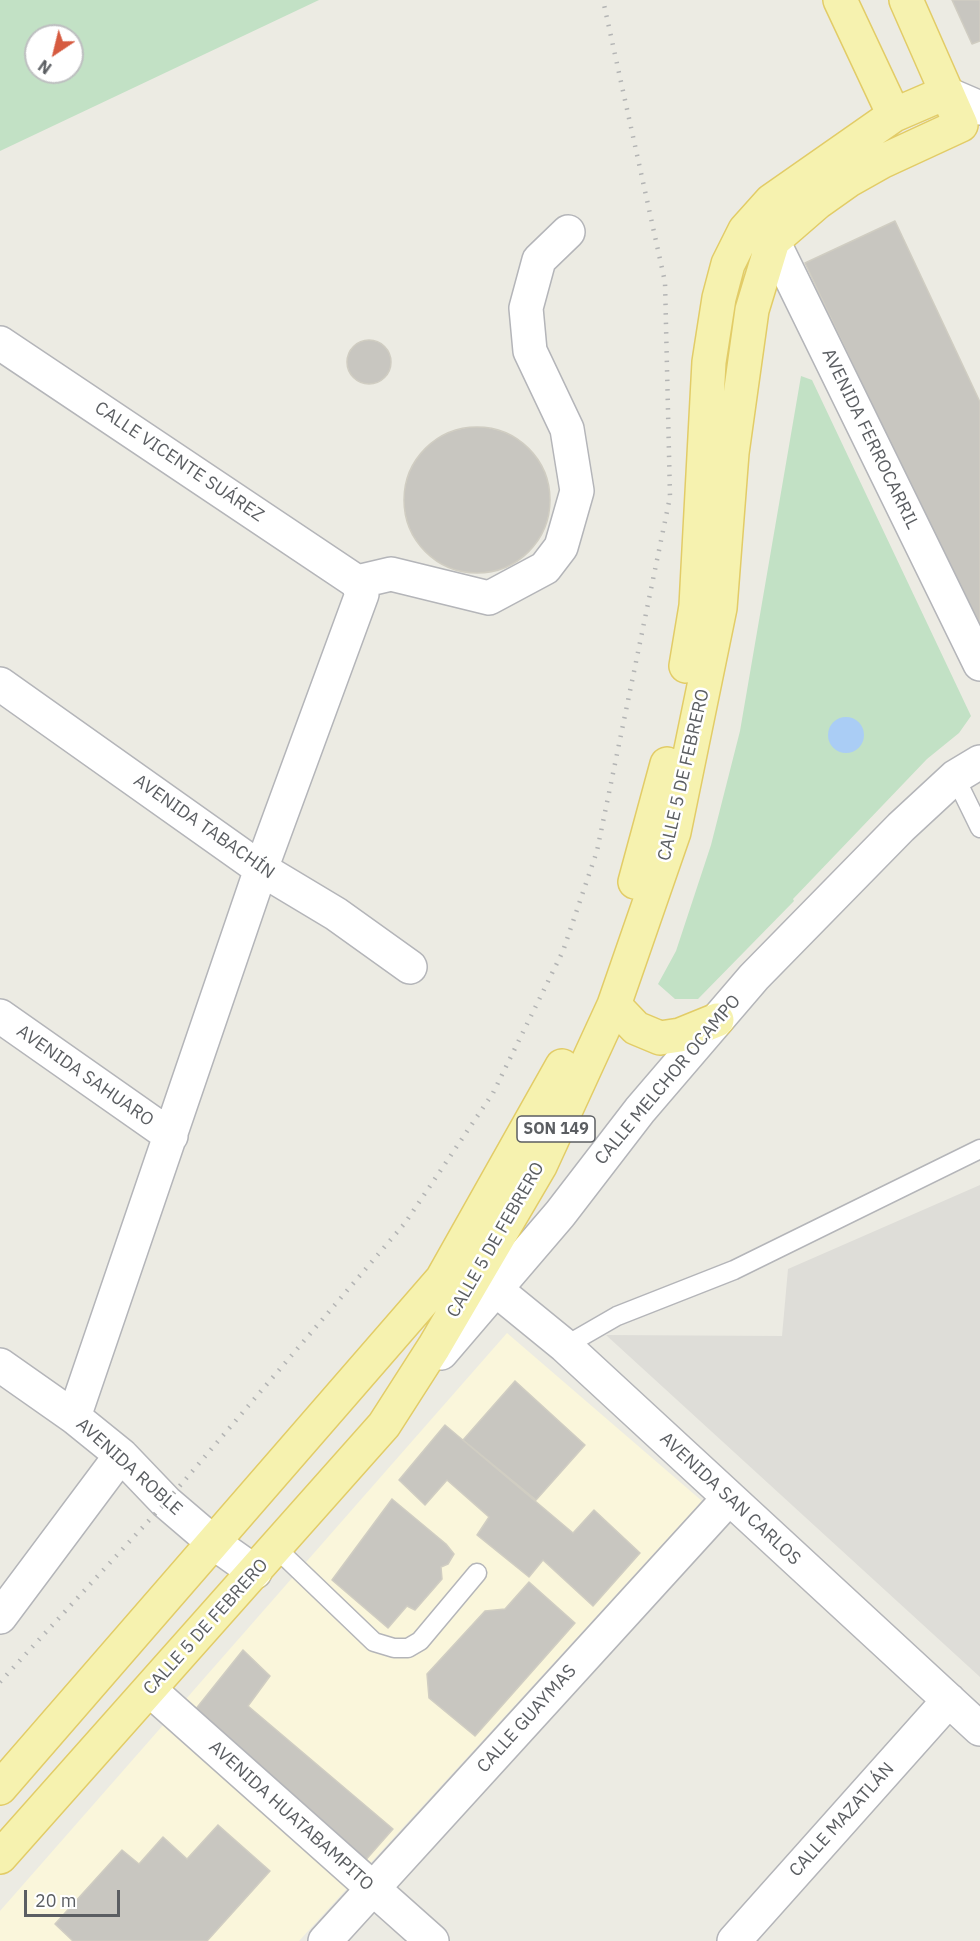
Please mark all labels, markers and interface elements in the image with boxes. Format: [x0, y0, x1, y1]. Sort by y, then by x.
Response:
north arrow [24, 24, 84, 84]
text: N [34, 56, 55, 79]
street label: AVENIDA FERROCARRIL [817, 345, 923, 533]
street label: CALLE VICENTE SUÁREZ [90, 397, 268, 527]
street label: CALLE 5 DE FEBRERO [654, 687, 714, 863]
street label: AVENIDA TABACHÍN [129, 770, 279, 884]
street label: CALLE MELCHOR OCAMPO [591, 991, 745, 1169]
street label: AVENIDA SAHUARO [12, 1021, 158, 1131]
road number: SON 149 [517, 1116, 595, 1142]
street label: CALLE 5 DE FEBRERO [443, 1158, 549, 1322]
street label: AVENIDA ROBLE [72, 1414, 186, 1520]
street label: AVENIDA SAN CARLOS [655, 1428, 805, 1570]
street label: CALLE 5 DE FEBRERO [139, 1554, 273, 1700]
street label: CALLE GUAYMAS [473, 1661, 581, 1777]
street label: AVENIDA HUATABAMPITO [204, 1736, 378, 1896]
street label: CALLE MAZATLÁN [785, 1758, 899, 1882]
scale bar [27, 1878, 123, 1916]
text: 20 m [35, 1889, 77, 1912]

